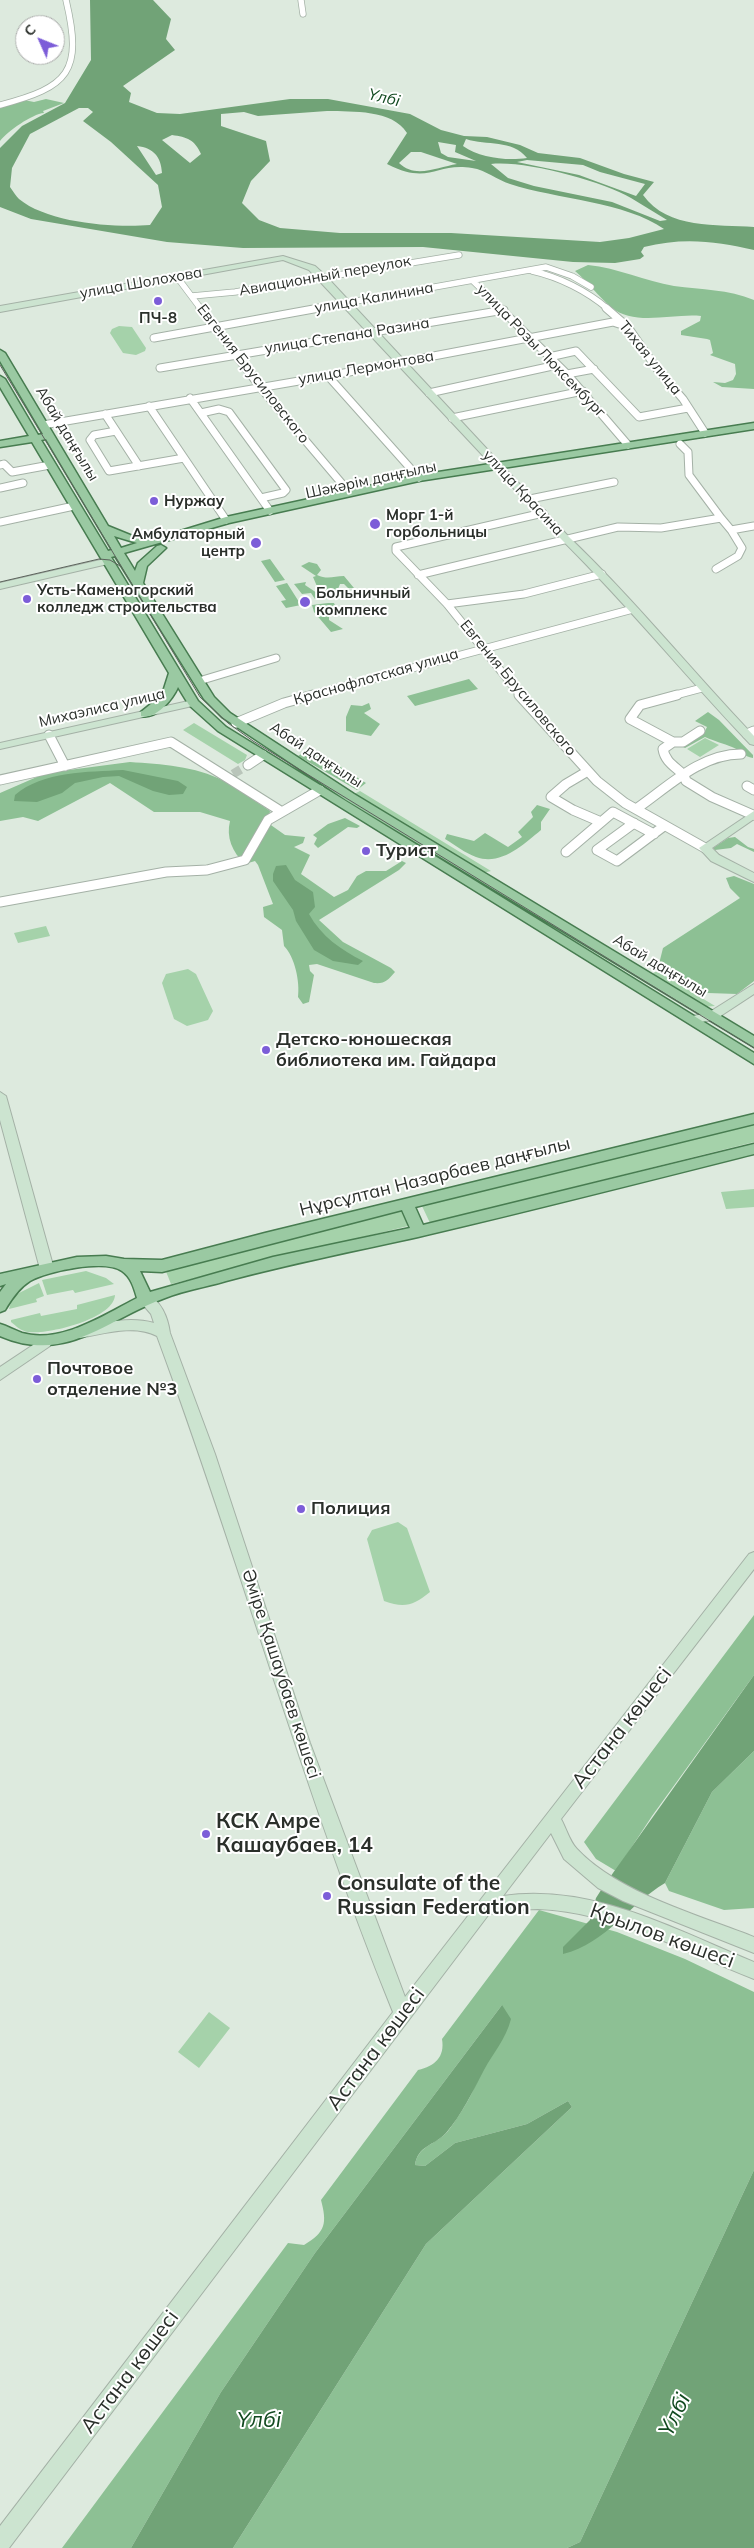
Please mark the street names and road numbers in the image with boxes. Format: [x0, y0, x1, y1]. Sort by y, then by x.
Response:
street label: Авиационный переулок [238, 252, 412, 300]
street label: улица Шолохова [78, 263, 204, 303]
street label: улица Калинина [313, 279, 435, 317]
street label: улица Розы Люксембург [473, 281, 609, 421]
street label: Евгения Брусиловского [193, 301, 313, 447]
street label: улица Степана Разина [263, 314, 431, 358]
street label: Тихая улица [615, 317, 685, 399]
street label: улица Лермонтова [297, 347, 435, 389]
street label: Абай даңғылы [32, 384, 102, 484]
street label: улица Красина [479, 446, 567, 540]
street label: Шәкәрім даңғылы [304, 457, 438, 503]
street label: Евгения Брусиловского [456, 616, 580, 760]
street label: Краснофлотская улица [292, 645, 460, 709]
street label: Михаэлиса улица [37, 685, 167, 731]
street label: Абай даңғылы [266, 718, 366, 792]
street label: Абай даңғылы [610, 931, 710, 1001]
street label: Нұрсұлтан Назарбаев даңғылы [297, 1133, 573, 1221]
street label: Әміре Қашаубаев көшесі [237, 1567, 325, 1781]
street label: Астана көшесі [567, 1662, 677, 1794]
street label: Крылов көшесі [586, 1898, 738, 1974]
street label: Астана көшесі [322, 1983, 430, 2115]
street label: Астана көшесі [76, 2306, 184, 2438]

